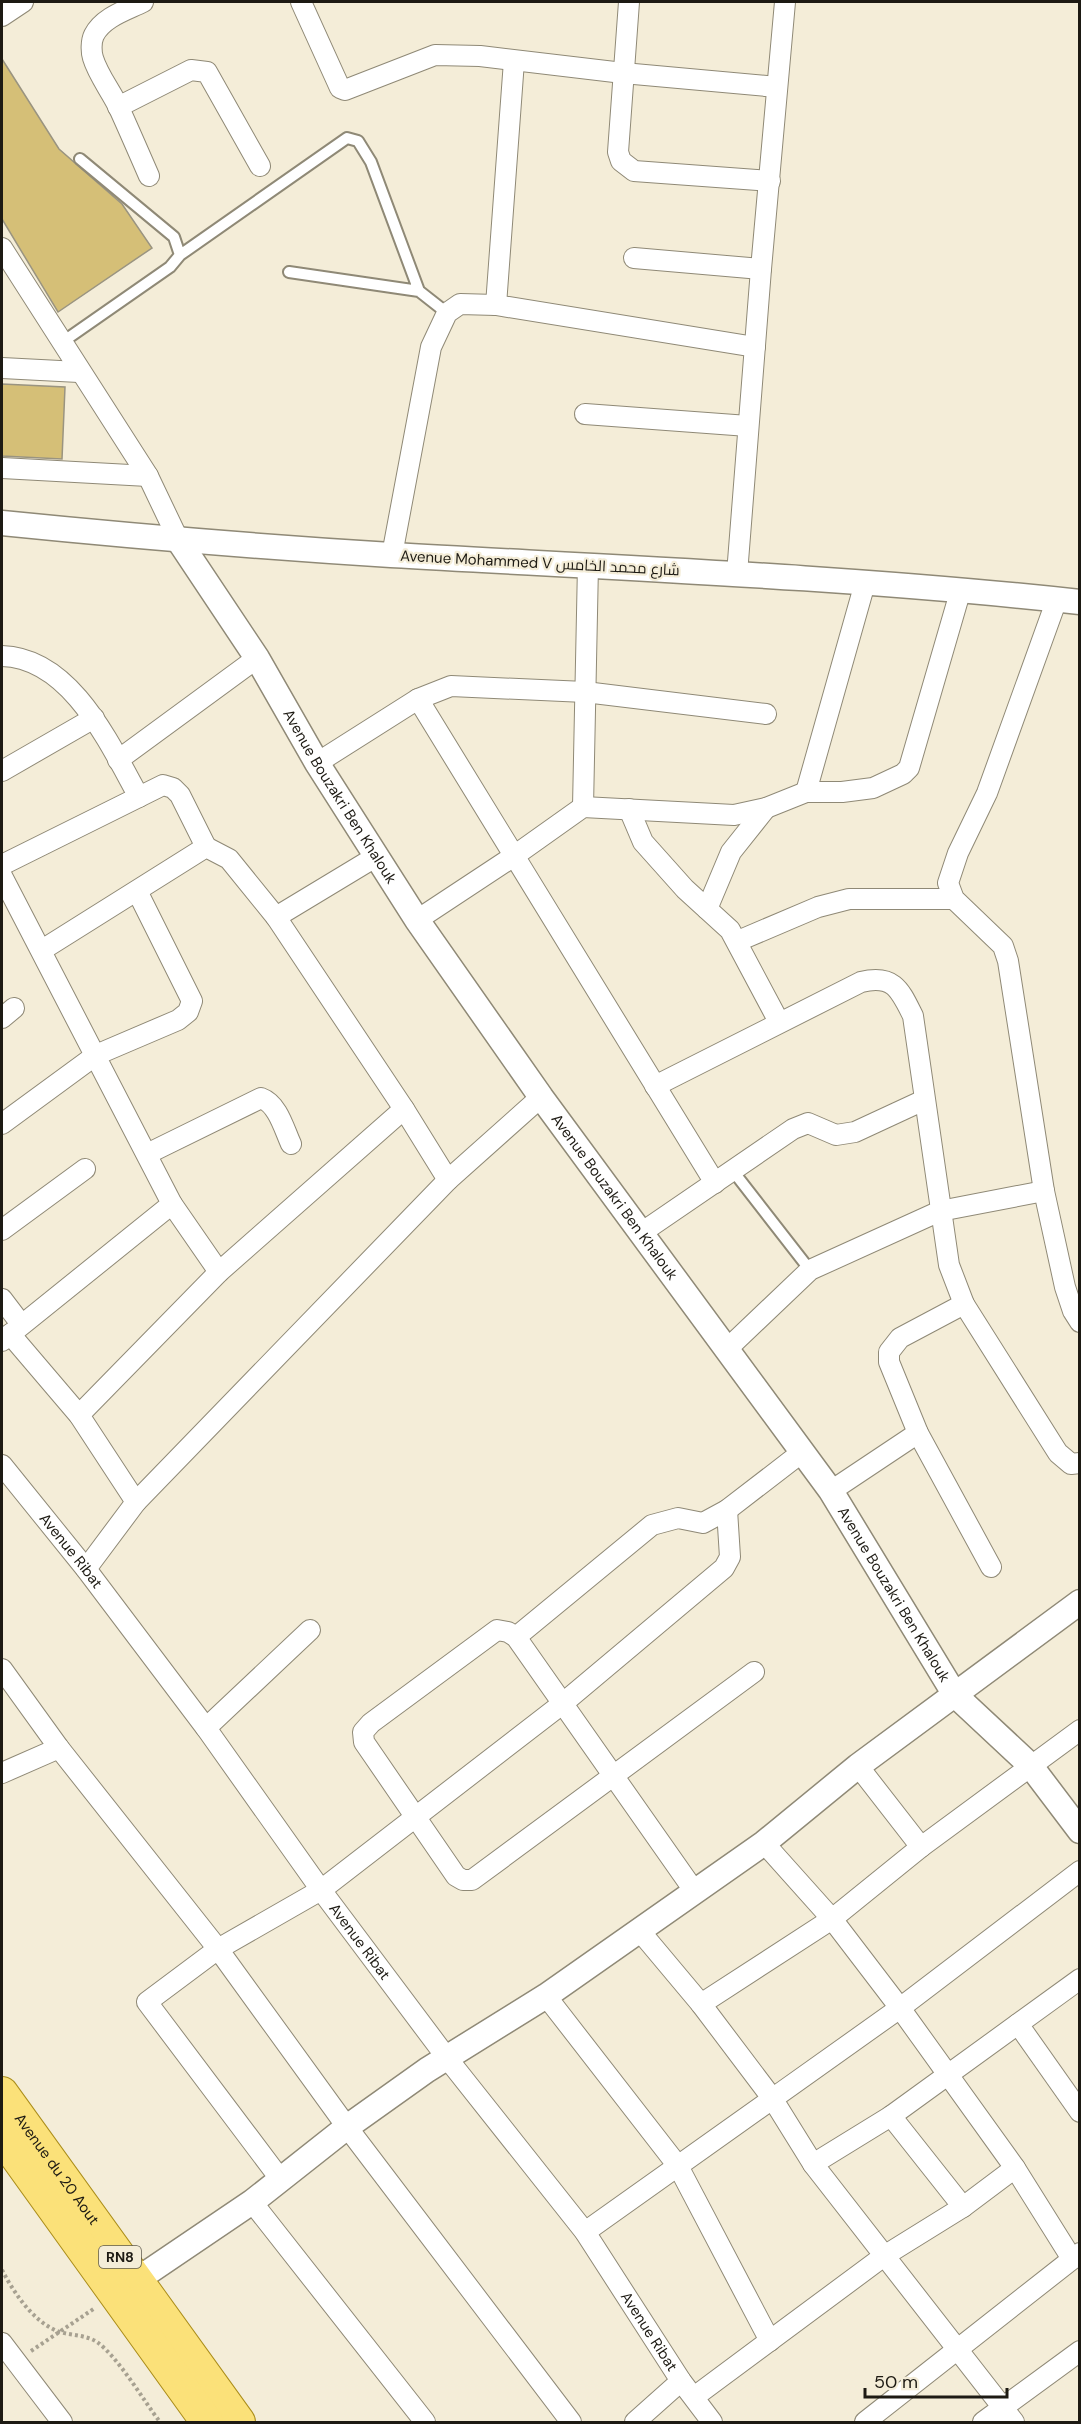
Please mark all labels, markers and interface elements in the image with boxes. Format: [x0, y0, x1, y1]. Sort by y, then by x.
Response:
street label: Avenue Mohammed V شارع محمد الخامس [400, 546, 680, 581]
street label: Avenue Bouzakri Ben Khalouk [278, 706, 402, 888]
street label: Avenue Bouzakri Ben Khalouk [547, 1110, 683, 1284]
street label: Avenue Bouzakri Ben Khalouk [833, 1503, 955, 1686]
street label: Avenue Ribat [35, 1509, 107, 1592]
street label: Avenue Ribat [324, 1899, 395, 1984]
street label: Avenue du 20 Aout [10, 2110, 104, 2229]
road number: RN8 [99, 2246, 141, 2268]
street label: Avenue Ribat [616, 2288, 682, 2375]
scale bar [865, 2361, 1008, 2399]
text: 50 m [874, 2370, 918, 2394]

